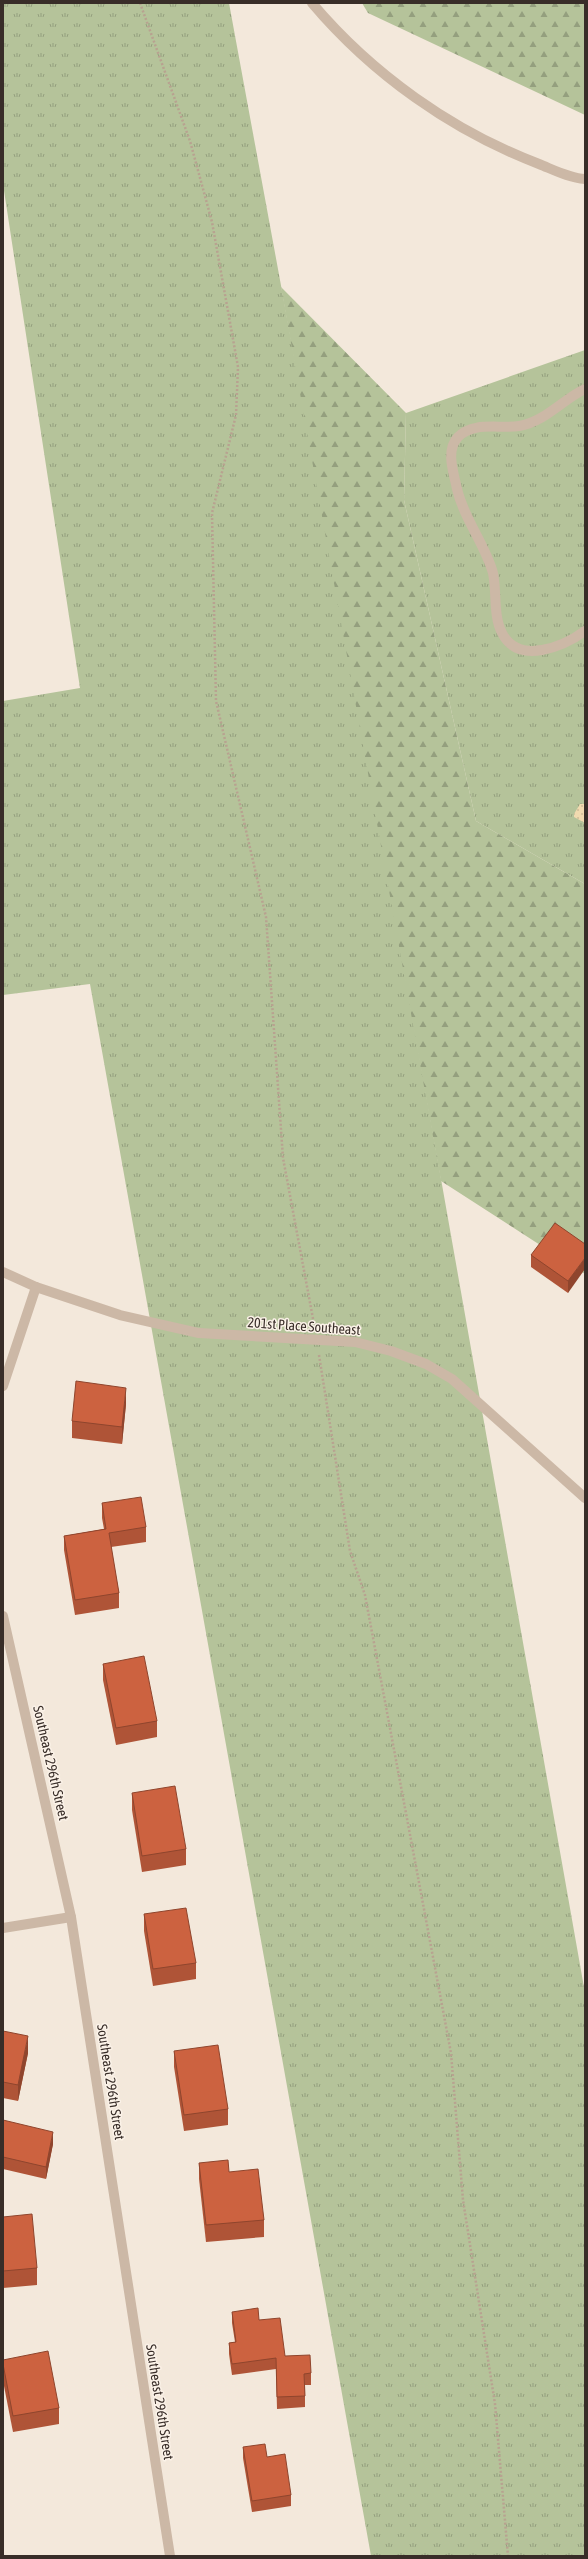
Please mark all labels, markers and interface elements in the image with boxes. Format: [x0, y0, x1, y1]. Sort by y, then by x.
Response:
street label: 201st Place Southeast [247, 1314, 361, 1338]
street label: Southeast 296th Street [30, 1704, 72, 1822]
street label: Southeast 296th Street [94, 2023, 128, 2141]
street label: Southeast 296th Street [143, 2343, 177, 2461]

